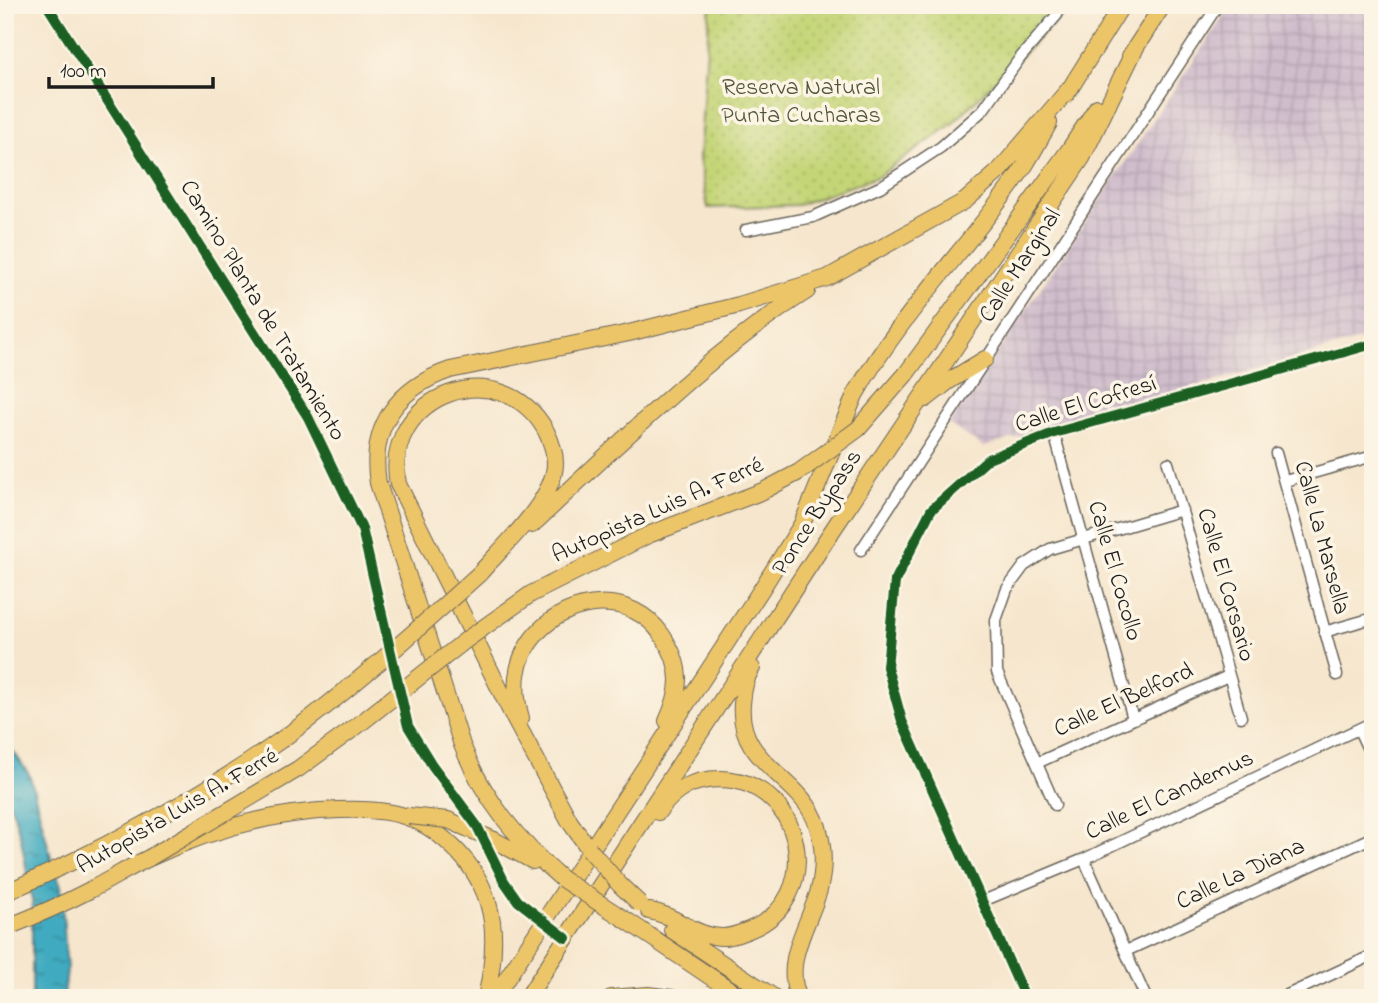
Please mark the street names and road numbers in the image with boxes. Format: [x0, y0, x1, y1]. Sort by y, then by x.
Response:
street label: Camino Planta de Tratamiento [170, 174, 354, 448]
street label: Calle Marginal [971, 202, 1071, 330]
street label: Calle El Cofresí [1011, 367, 1161, 443]
street label: Ponce Bypass [764, 443, 873, 584]
street label: Autopista Luis A. Ferré [547, 448, 770, 573]
street label: Calle La Marsella [1284, 457, 1358, 619]
street label: Calle El Cocollo [1077, 497, 1151, 645]
street label: Calle El Corsario [1186, 504, 1264, 666]
street label: Calle El Belford [1049, 654, 1200, 747]
street label: Autopista Luis A. Ferré [70, 740, 286, 884]
street label: Calle El Candemus [1080, 742, 1260, 850]
street label: Calle La Diana [1171, 830, 1311, 920]

